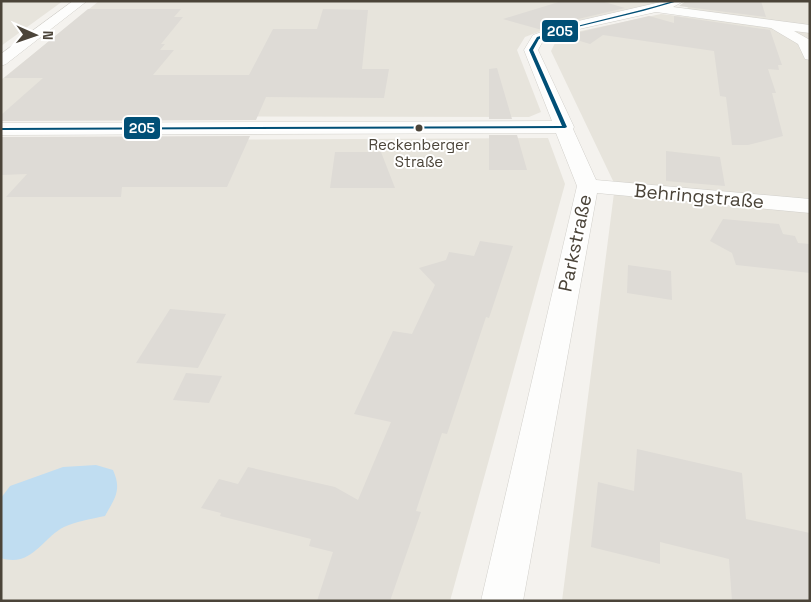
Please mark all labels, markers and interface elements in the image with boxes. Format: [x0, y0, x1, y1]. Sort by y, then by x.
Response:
north arrow [10, 10, 60, 60]
line badge: 205 [541, 19, 579, 43]
text: 205 [547, 22, 573, 40]
text: N [39, 30, 57, 40]
line badge: 205 [123, 116, 161, 140]
text: 205 [129, 119, 155, 137]
marker: Reckenberger Straße [414, 123, 424, 133]
place label: Reckenberger Straße [368, 135, 470, 171]
street label: Behringstraße [633, 178, 765, 214]
street label: Parkstraße [553, 192, 597, 294]

